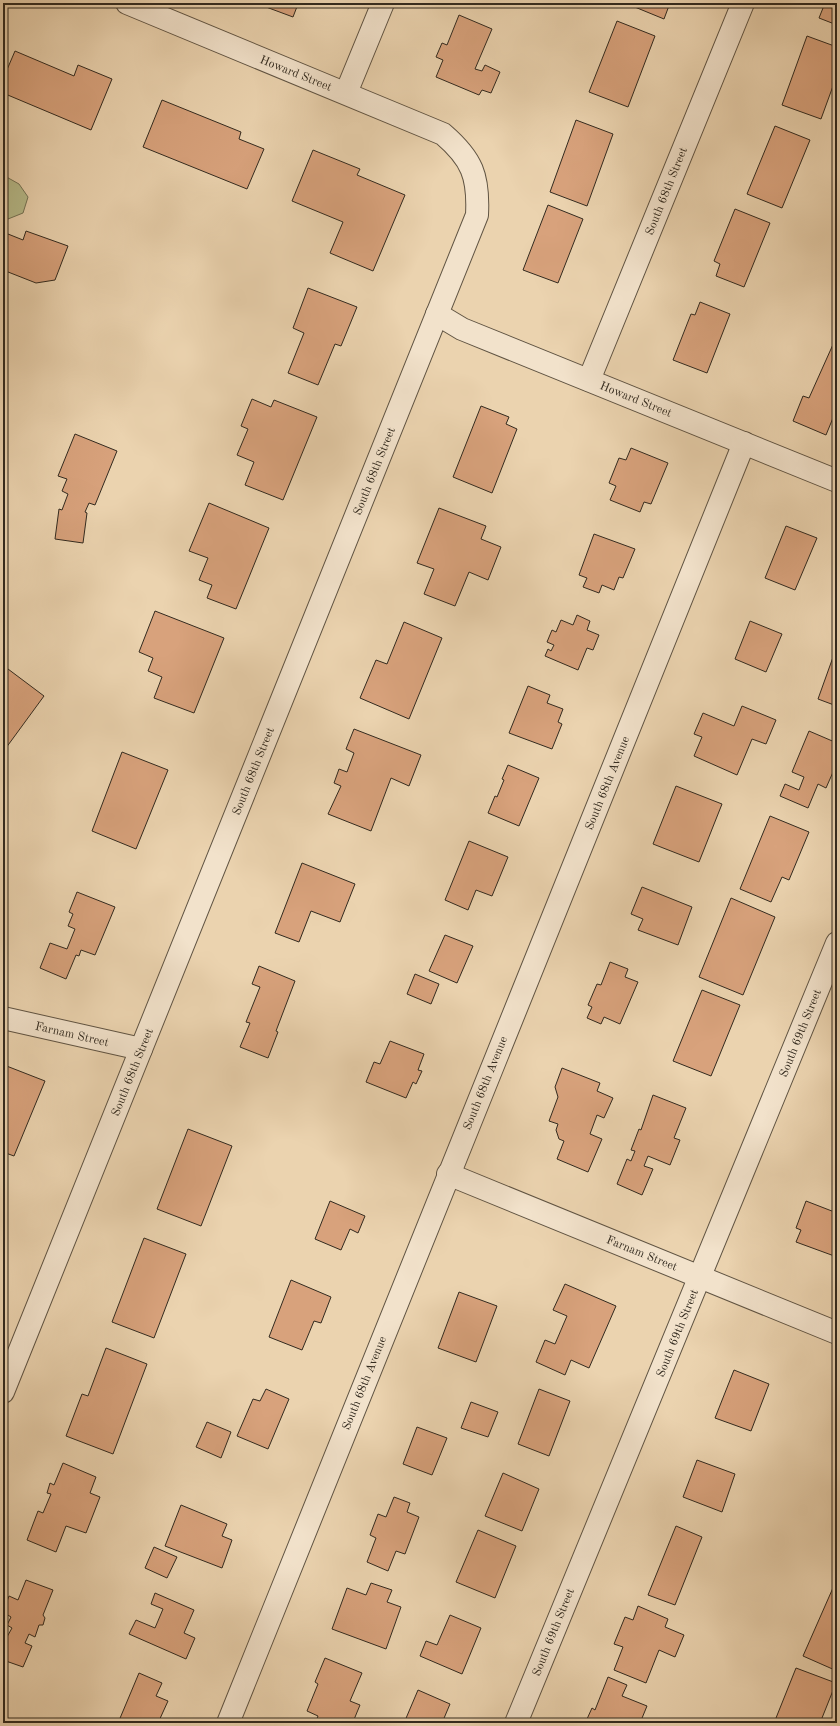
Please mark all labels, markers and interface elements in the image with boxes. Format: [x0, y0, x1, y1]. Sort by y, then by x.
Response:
street label: Howard Street [258, 54, 333, 94]
street label: South 68th Street [644, 146, 690, 237]
street label: Howard Street [598, 380, 673, 420]
street label: South 68th Street [352, 426, 398, 517]
street label: South 68th Street [231, 726, 277, 817]
street label: South 68th Avenue [584, 734, 632, 832]
street label: South 69th Street [778, 988, 824, 1079]
street label: Farnam Street [34, 1021, 110, 1049]
street label: South 68th Street [110, 1027, 156, 1118]
street label: South 68th Avenue [462, 1034, 510, 1132]
street label: Farnam Street [604, 1234, 679, 1274]
street label: South 69th Street [655, 1288, 701, 1379]
street label: South 68th Avenue [341, 1334, 389, 1432]
street label: South 69th Street [531, 1587, 577, 1678]

